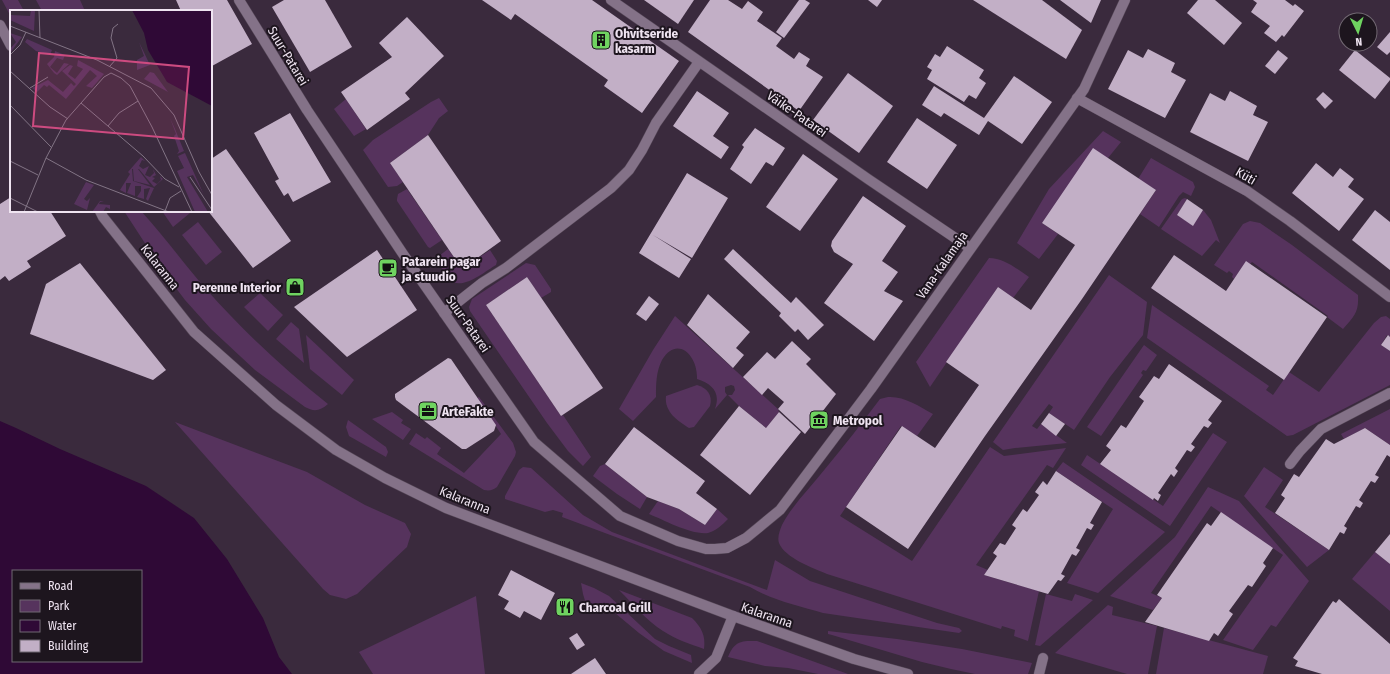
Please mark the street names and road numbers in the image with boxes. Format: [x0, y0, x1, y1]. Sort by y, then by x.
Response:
street label: Suur-Patarei [265, 24, 311, 88]
street label: Väike-Patarei [764, 88, 830, 140]
street label: Küti [1233, 164, 1259, 188]
street label: Vana-Kalamaja [913, 228, 971, 302]
street label: Kalaranna [138, 241, 182, 293]
street label: Suur-Patarei [443, 293, 493, 355]
street label: Kalaranna [437, 483, 493, 517]
street label: Kalaranna [739, 599, 795, 631]

